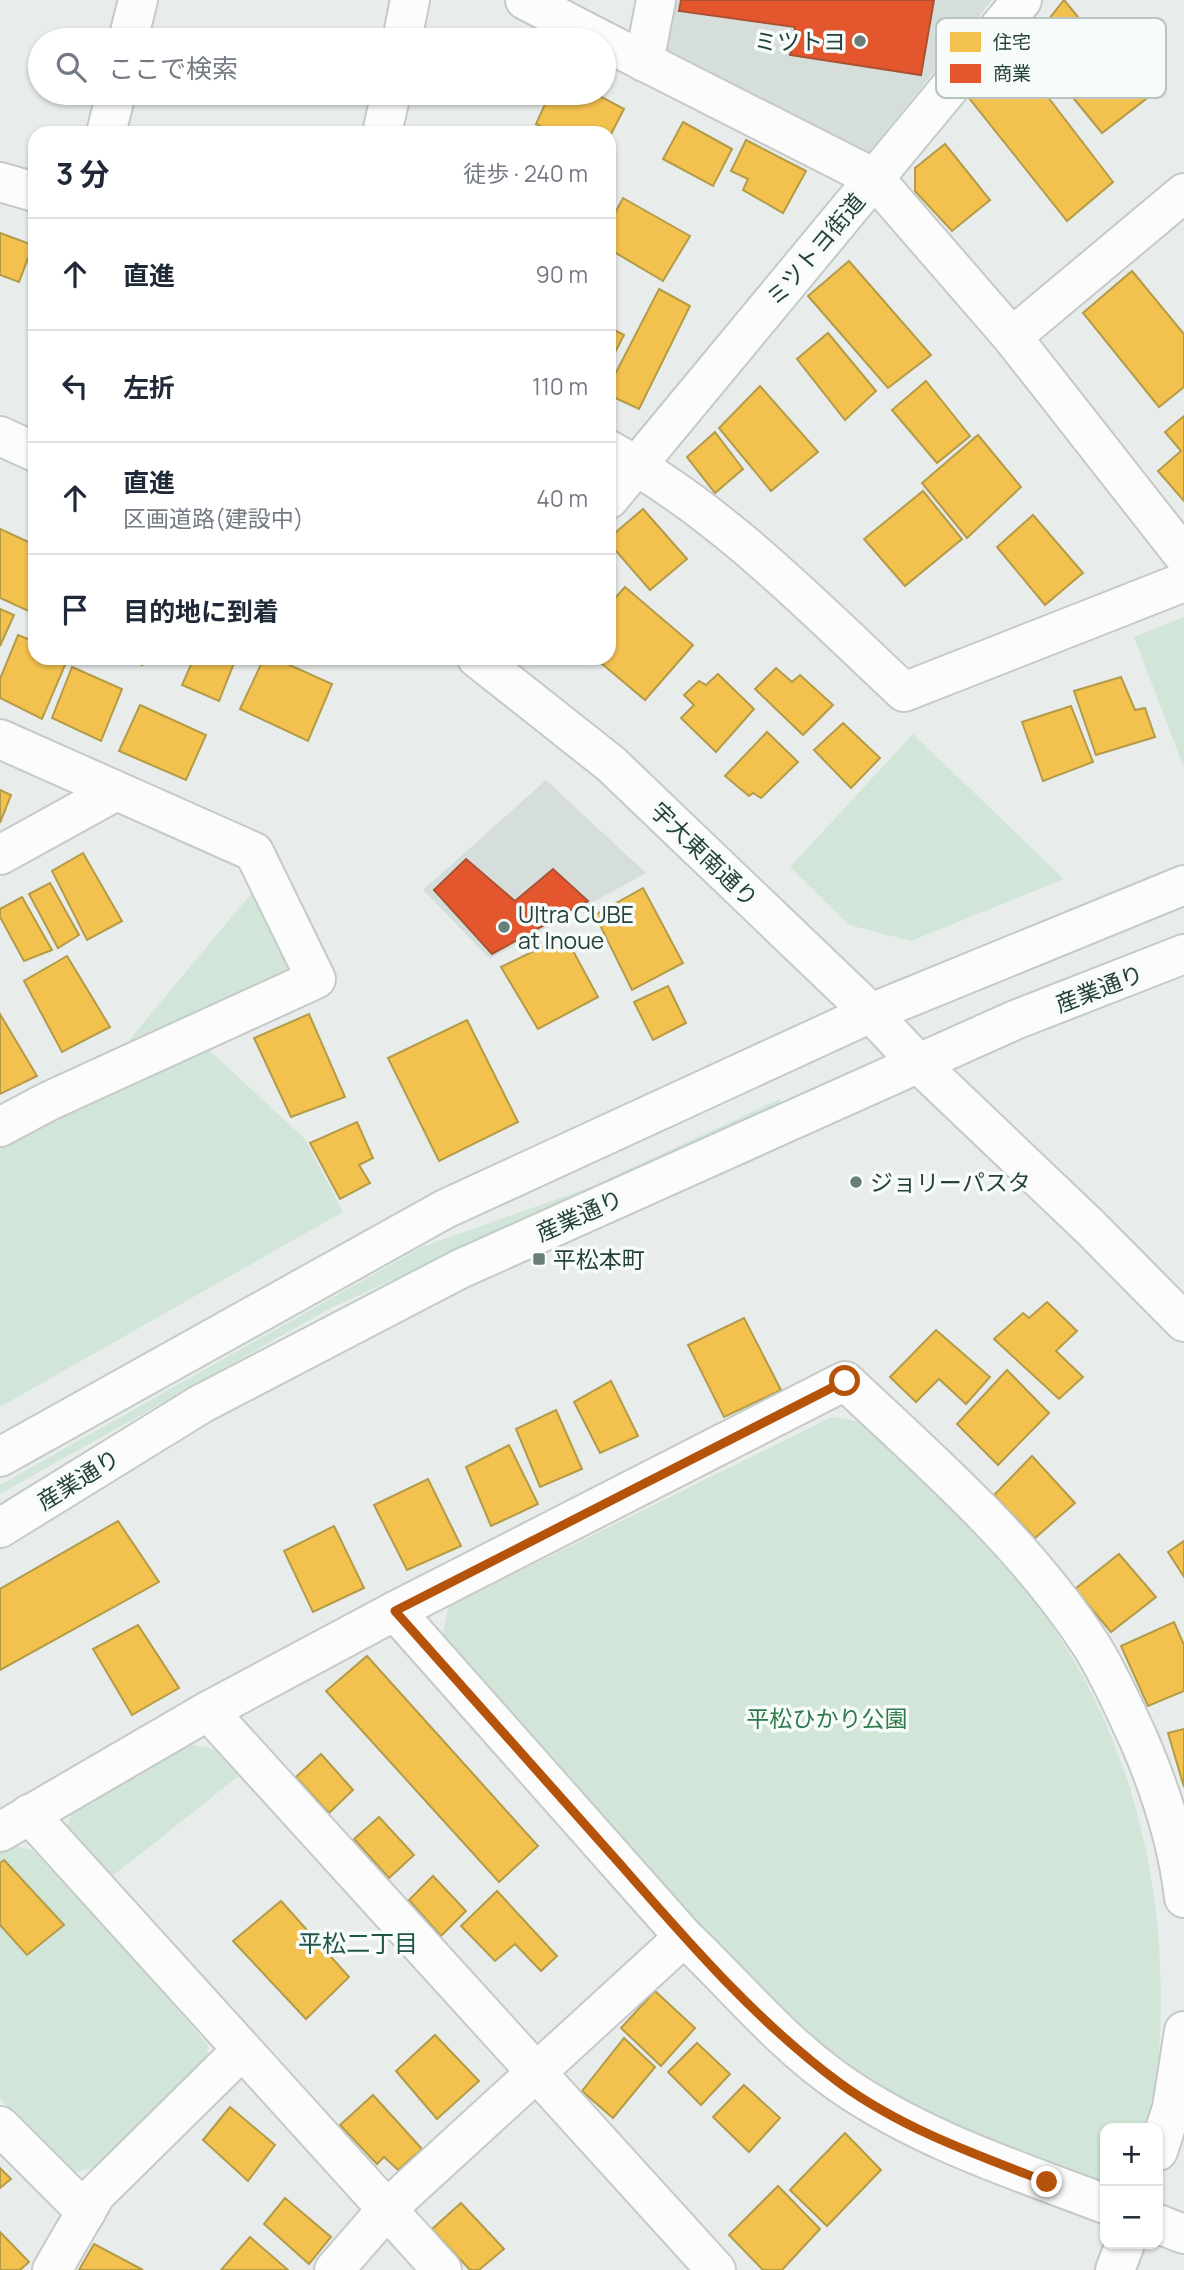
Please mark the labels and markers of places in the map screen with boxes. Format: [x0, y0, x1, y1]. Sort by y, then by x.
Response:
place label: ミツトヨ [754, 25, 846, 57]
marker: ミツトヨ [852, 33, 868, 49]
place label: Ultra CUBE at Inoue [518, 898, 634, 956]
marker: Ultra CUBE at Inoue [496, 919, 512, 935]
place label: ジョリーパスタ [870, 1166, 1031, 1198]
marker: ジョリーパスタ [848, 1174, 864, 1190]
place label: 平松本町 [553, 1243, 645, 1275]
marker: 平松本町 [531, 1251, 547, 1267]

